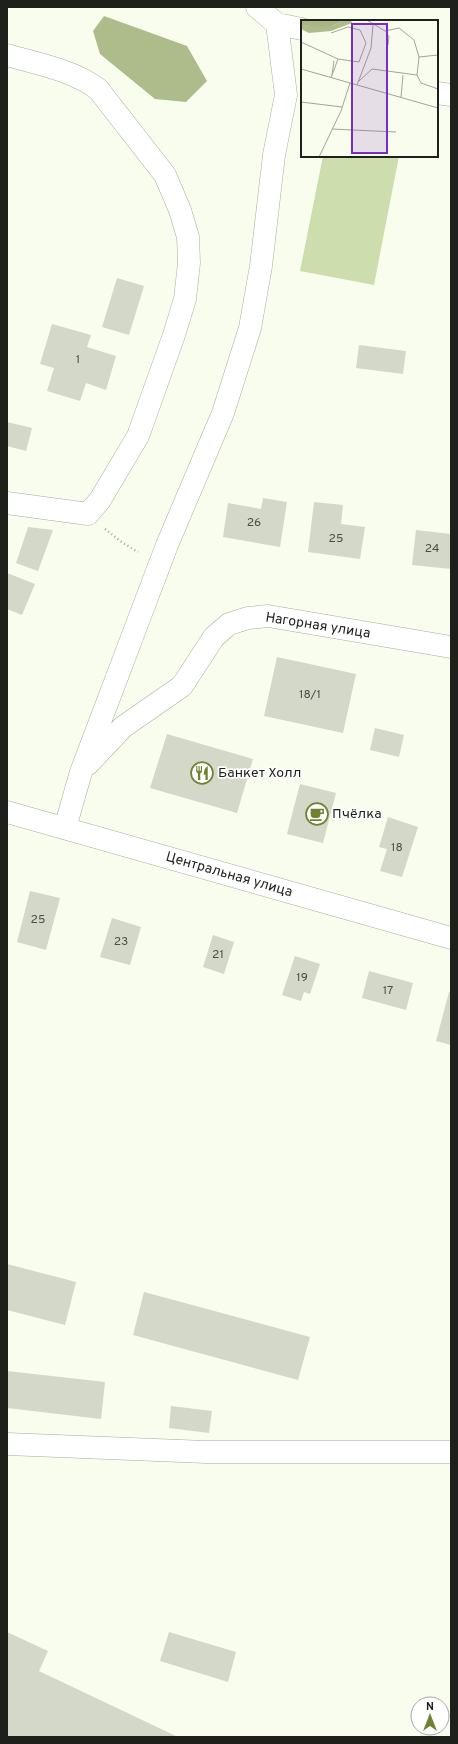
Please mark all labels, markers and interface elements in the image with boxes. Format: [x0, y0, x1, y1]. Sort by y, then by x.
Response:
inset map [301, 20, 438, 157]
house number: 1 [76, 352, 80, 368]
house number: 26 [247, 515, 261, 531]
house number: 25 [329, 531, 343, 547]
house number: 24 [425, 541, 439, 557]
street label: Нагорная улица [264, 609, 372, 643]
house number: 18/1 [299, 687, 321, 703]
restaurant icon: Банкет Холл [189, 760, 215, 786]
place label: Банкет Холл [218, 765, 301, 782]
cafe icon: Пчёлка [304, 801, 330, 827]
place label: Пчёлка [332, 806, 382, 823]
house number: 18 [391, 840, 403, 856]
street label: Центральная улица [164, 849, 294, 901]
house number: 25 [31, 912, 45, 928]
house number: 23 [114, 934, 128, 950]
house number: 21 [212, 947, 224, 963]
house number: 19 [296, 970, 308, 986]
house number: 17 [383, 983, 393, 999]
north arrow [410, 1696, 450, 1736]
text: N [426, 1700, 434, 1714]

